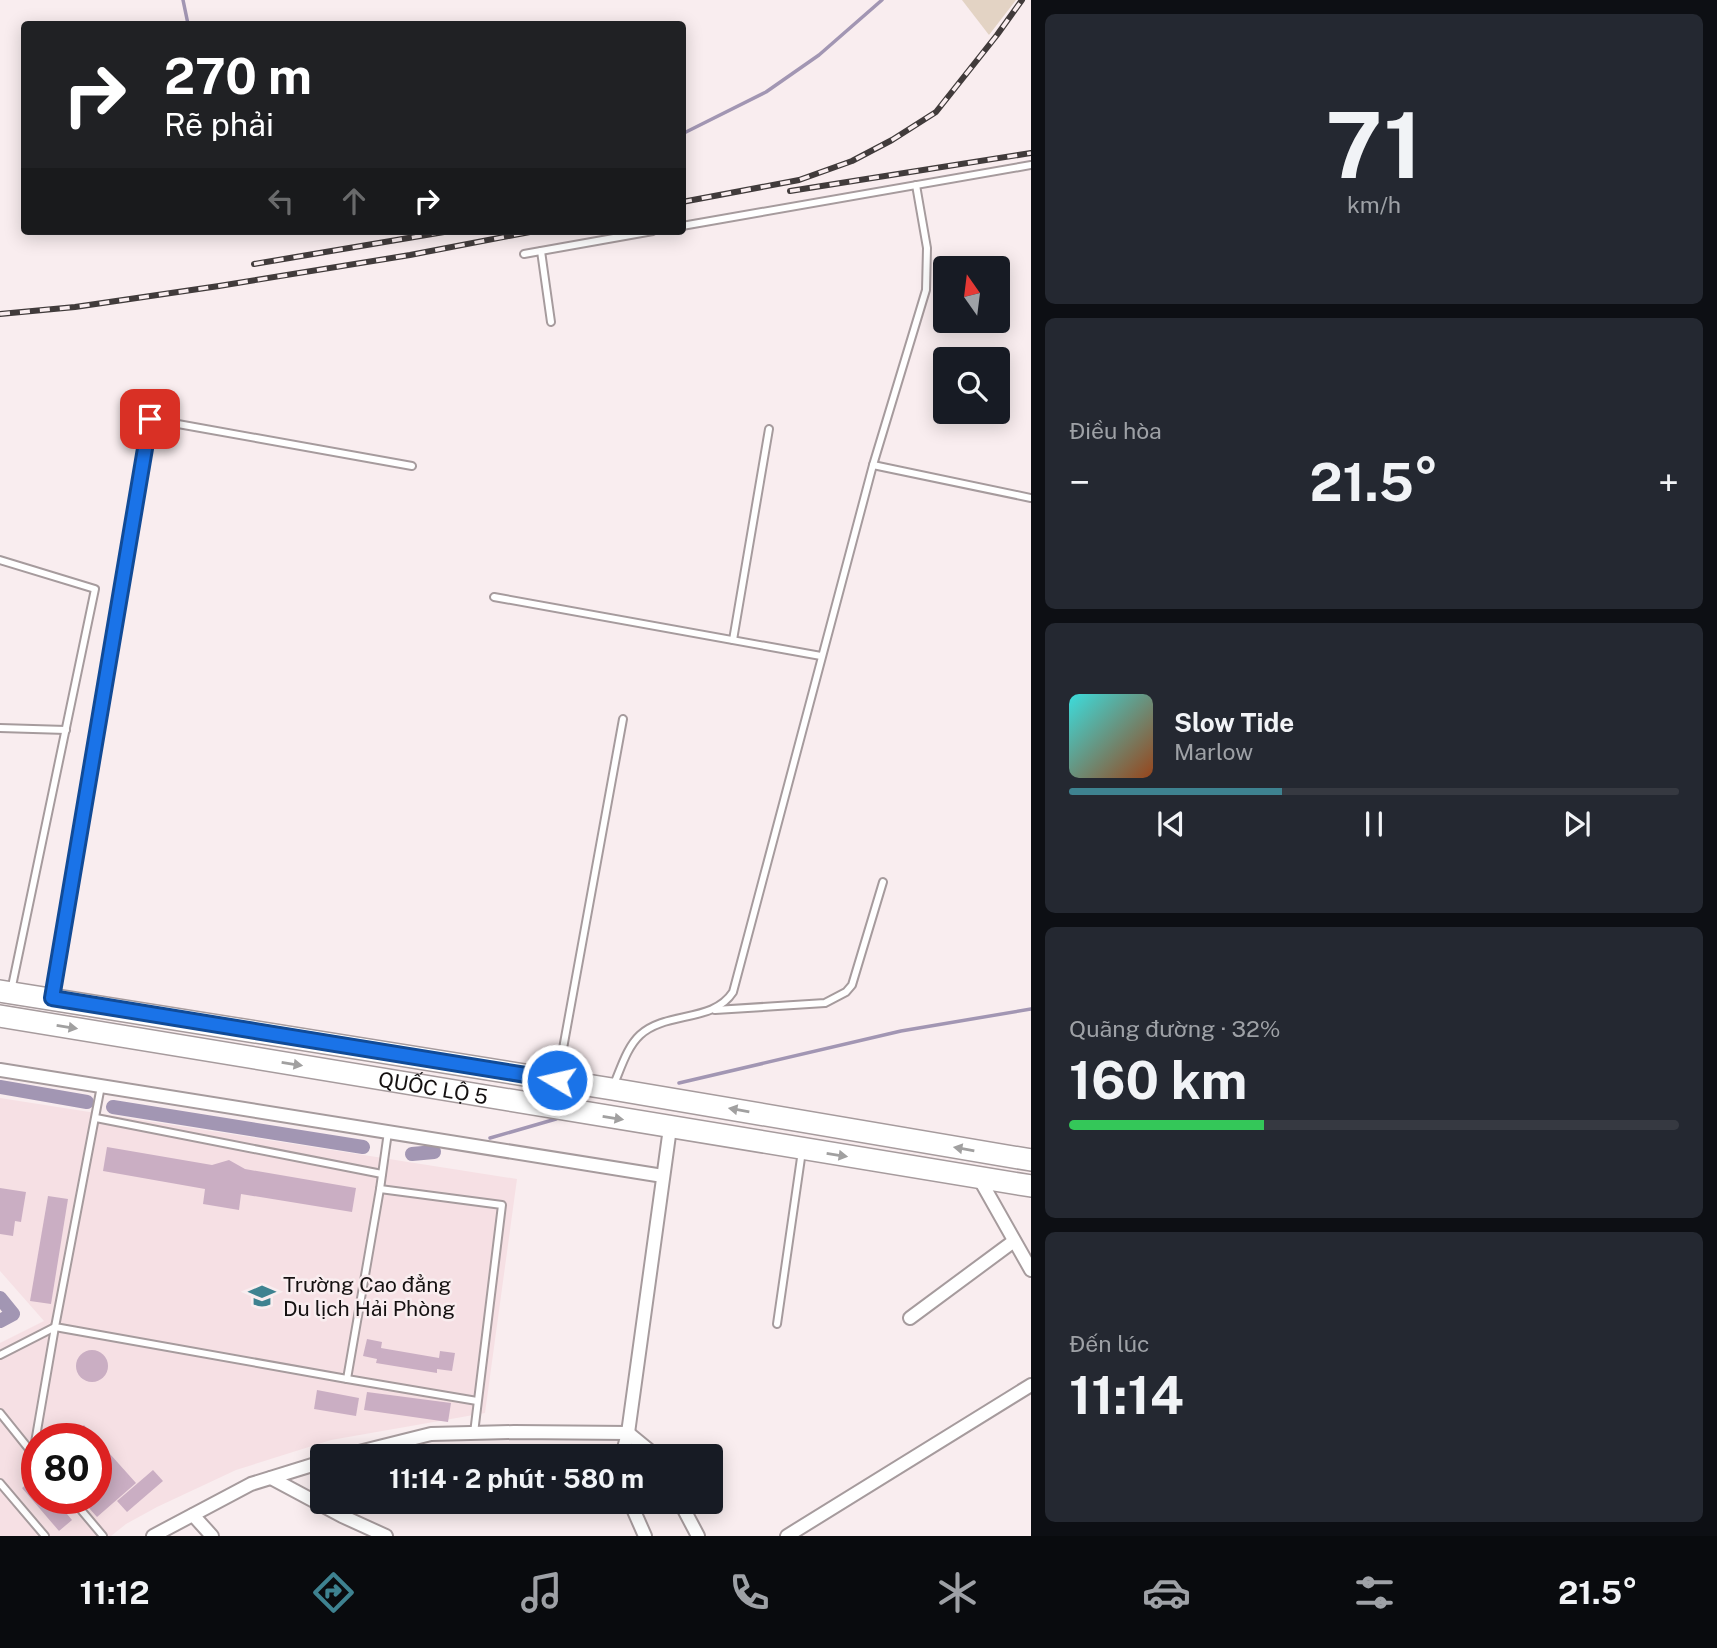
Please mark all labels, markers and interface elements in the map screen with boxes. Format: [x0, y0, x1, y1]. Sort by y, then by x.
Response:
text: 270 m [164, 47, 312, 105]
icon: right [49, 49, 140, 140]
text: 71 [1326, 92, 1422, 198]
text: Rẽ phải [164, 106, 274, 143]
icon: left [262, 182, 300, 220]
icon: ahead [335, 182, 373, 220]
icon: right [408, 182, 446, 220]
text: km/h [1347, 191, 1401, 218]
north arrow [933, 256, 1010, 332]
map controls [933, 256, 1010, 424]
button: search [933, 347, 1010, 424]
pin [120, 389, 180, 449]
icon: arrive [131, 400, 169, 438]
text: Điều hòa [1069, 417, 1162, 444]
text: 21.5° [1309, 452, 1439, 513]
text: − [1069, 460, 1090, 505]
text: + [1658, 460, 1679, 505]
text: Slow Tide [1174, 707, 1294, 738]
text: Marlow [1174, 738, 1253, 765]
icon: previous [1152, 805, 1190, 843]
icon: pause [1355, 805, 1393, 843]
icon: next [1558, 805, 1596, 843]
text: Quãng đường · 32% [1069, 1015, 1281, 1042]
one-way arrow [56, 1022, 78, 1033]
position arrow [520, 1043, 594, 1117]
text: 160 km [1069, 1050, 1247, 1111]
one-way arrow [281, 1059, 303, 1070]
street label: QUỐC LỘ 5 [376, 1066, 490, 1109]
one-way arrow [728, 1105, 750, 1116]
one-way arrow [602, 1113, 624, 1124]
one-way arrow [953, 1143, 975, 1154]
one-way arrow [826, 1150, 848, 1161]
place label: Trường Cao đẳng Du lịch Hải Phòng [283, 1272, 455, 1321]
school or university icon: Trường Cao đẳng Du lịch Hải Phòng [247, 1281, 277, 1311]
text: Đến lúc [1069, 1330, 1150, 1357]
text: 11:14 [1069, 1365, 1184, 1426]
speed limit sign: 80 [21, 1423, 112, 1514]
text: 11:14 · 2 phút · 580 m [389, 1463, 644, 1494]
icon: directions [309, 1568, 358, 1617]
icon: music [517, 1568, 566, 1617]
icon: phone [725, 1568, 774, 1617]
icon: climate [933, 1568, 982, 1617]
icon: car [1142, 1568, 1191, 1617]
icon: filters [1350, 1568, 1399, 1617]
text: 11:12 [80, 1574, 150, 1611]
text: 21.5° [1558, 1574, 1637, 1611]

